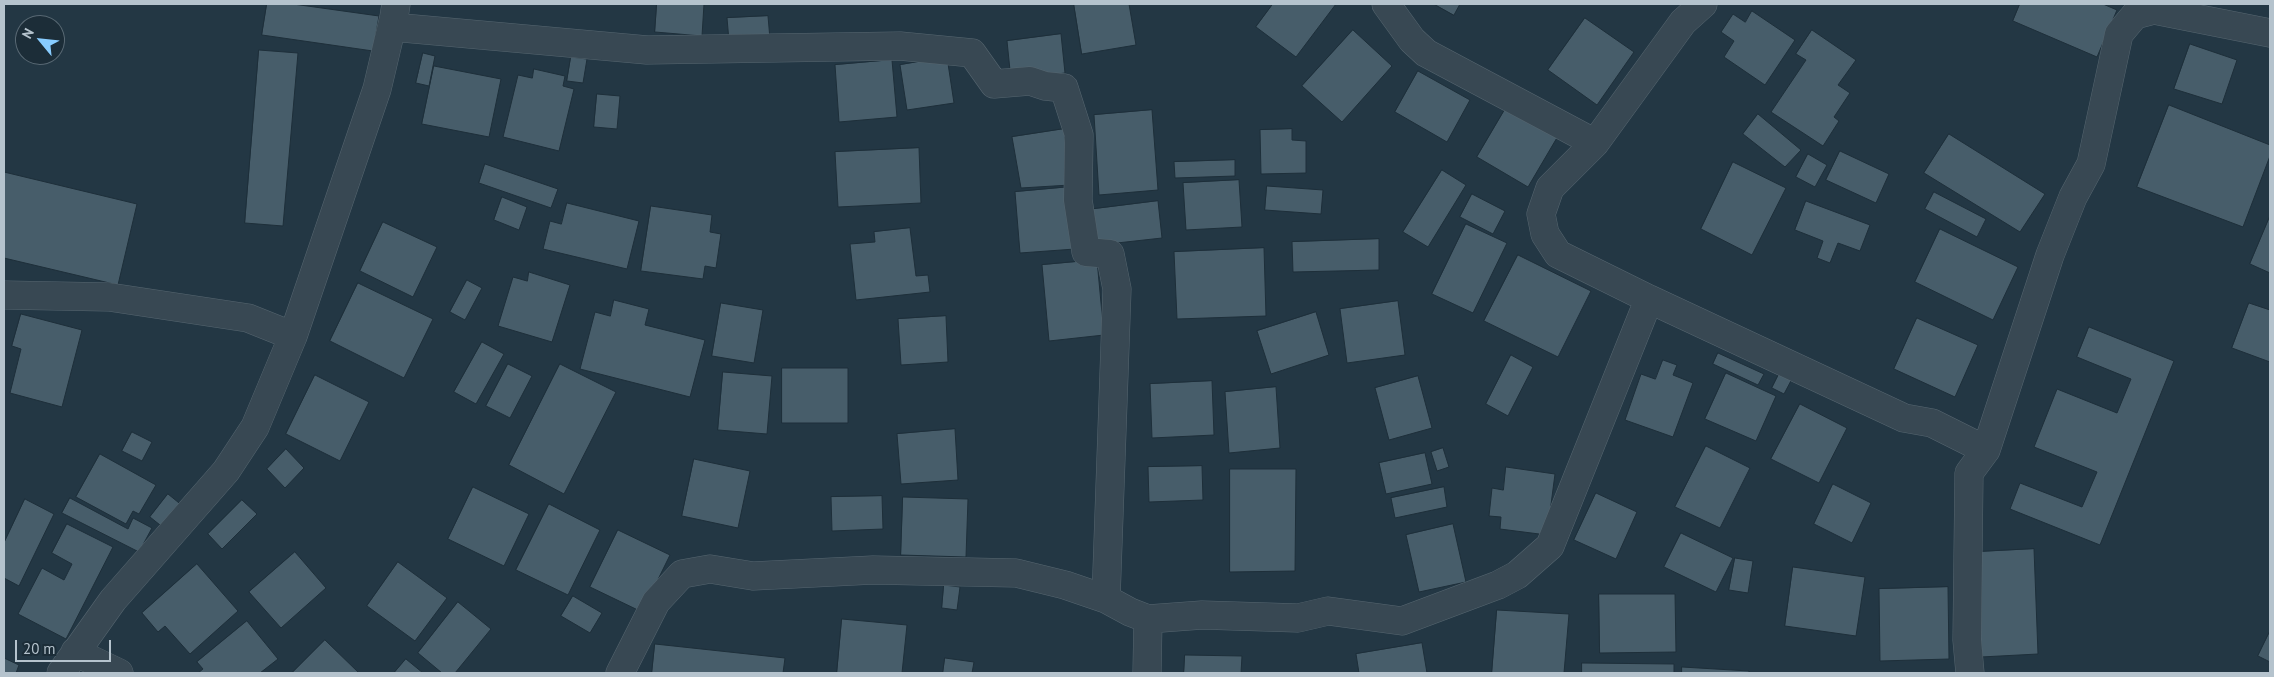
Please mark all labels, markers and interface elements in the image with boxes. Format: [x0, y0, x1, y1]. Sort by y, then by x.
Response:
north arrow [15, 15, 65, 65]
text: N [18, 25, 38, 42]
scale bar [18, 630, 114, 662]
text: 20 m [23, 639, 56, 658]

